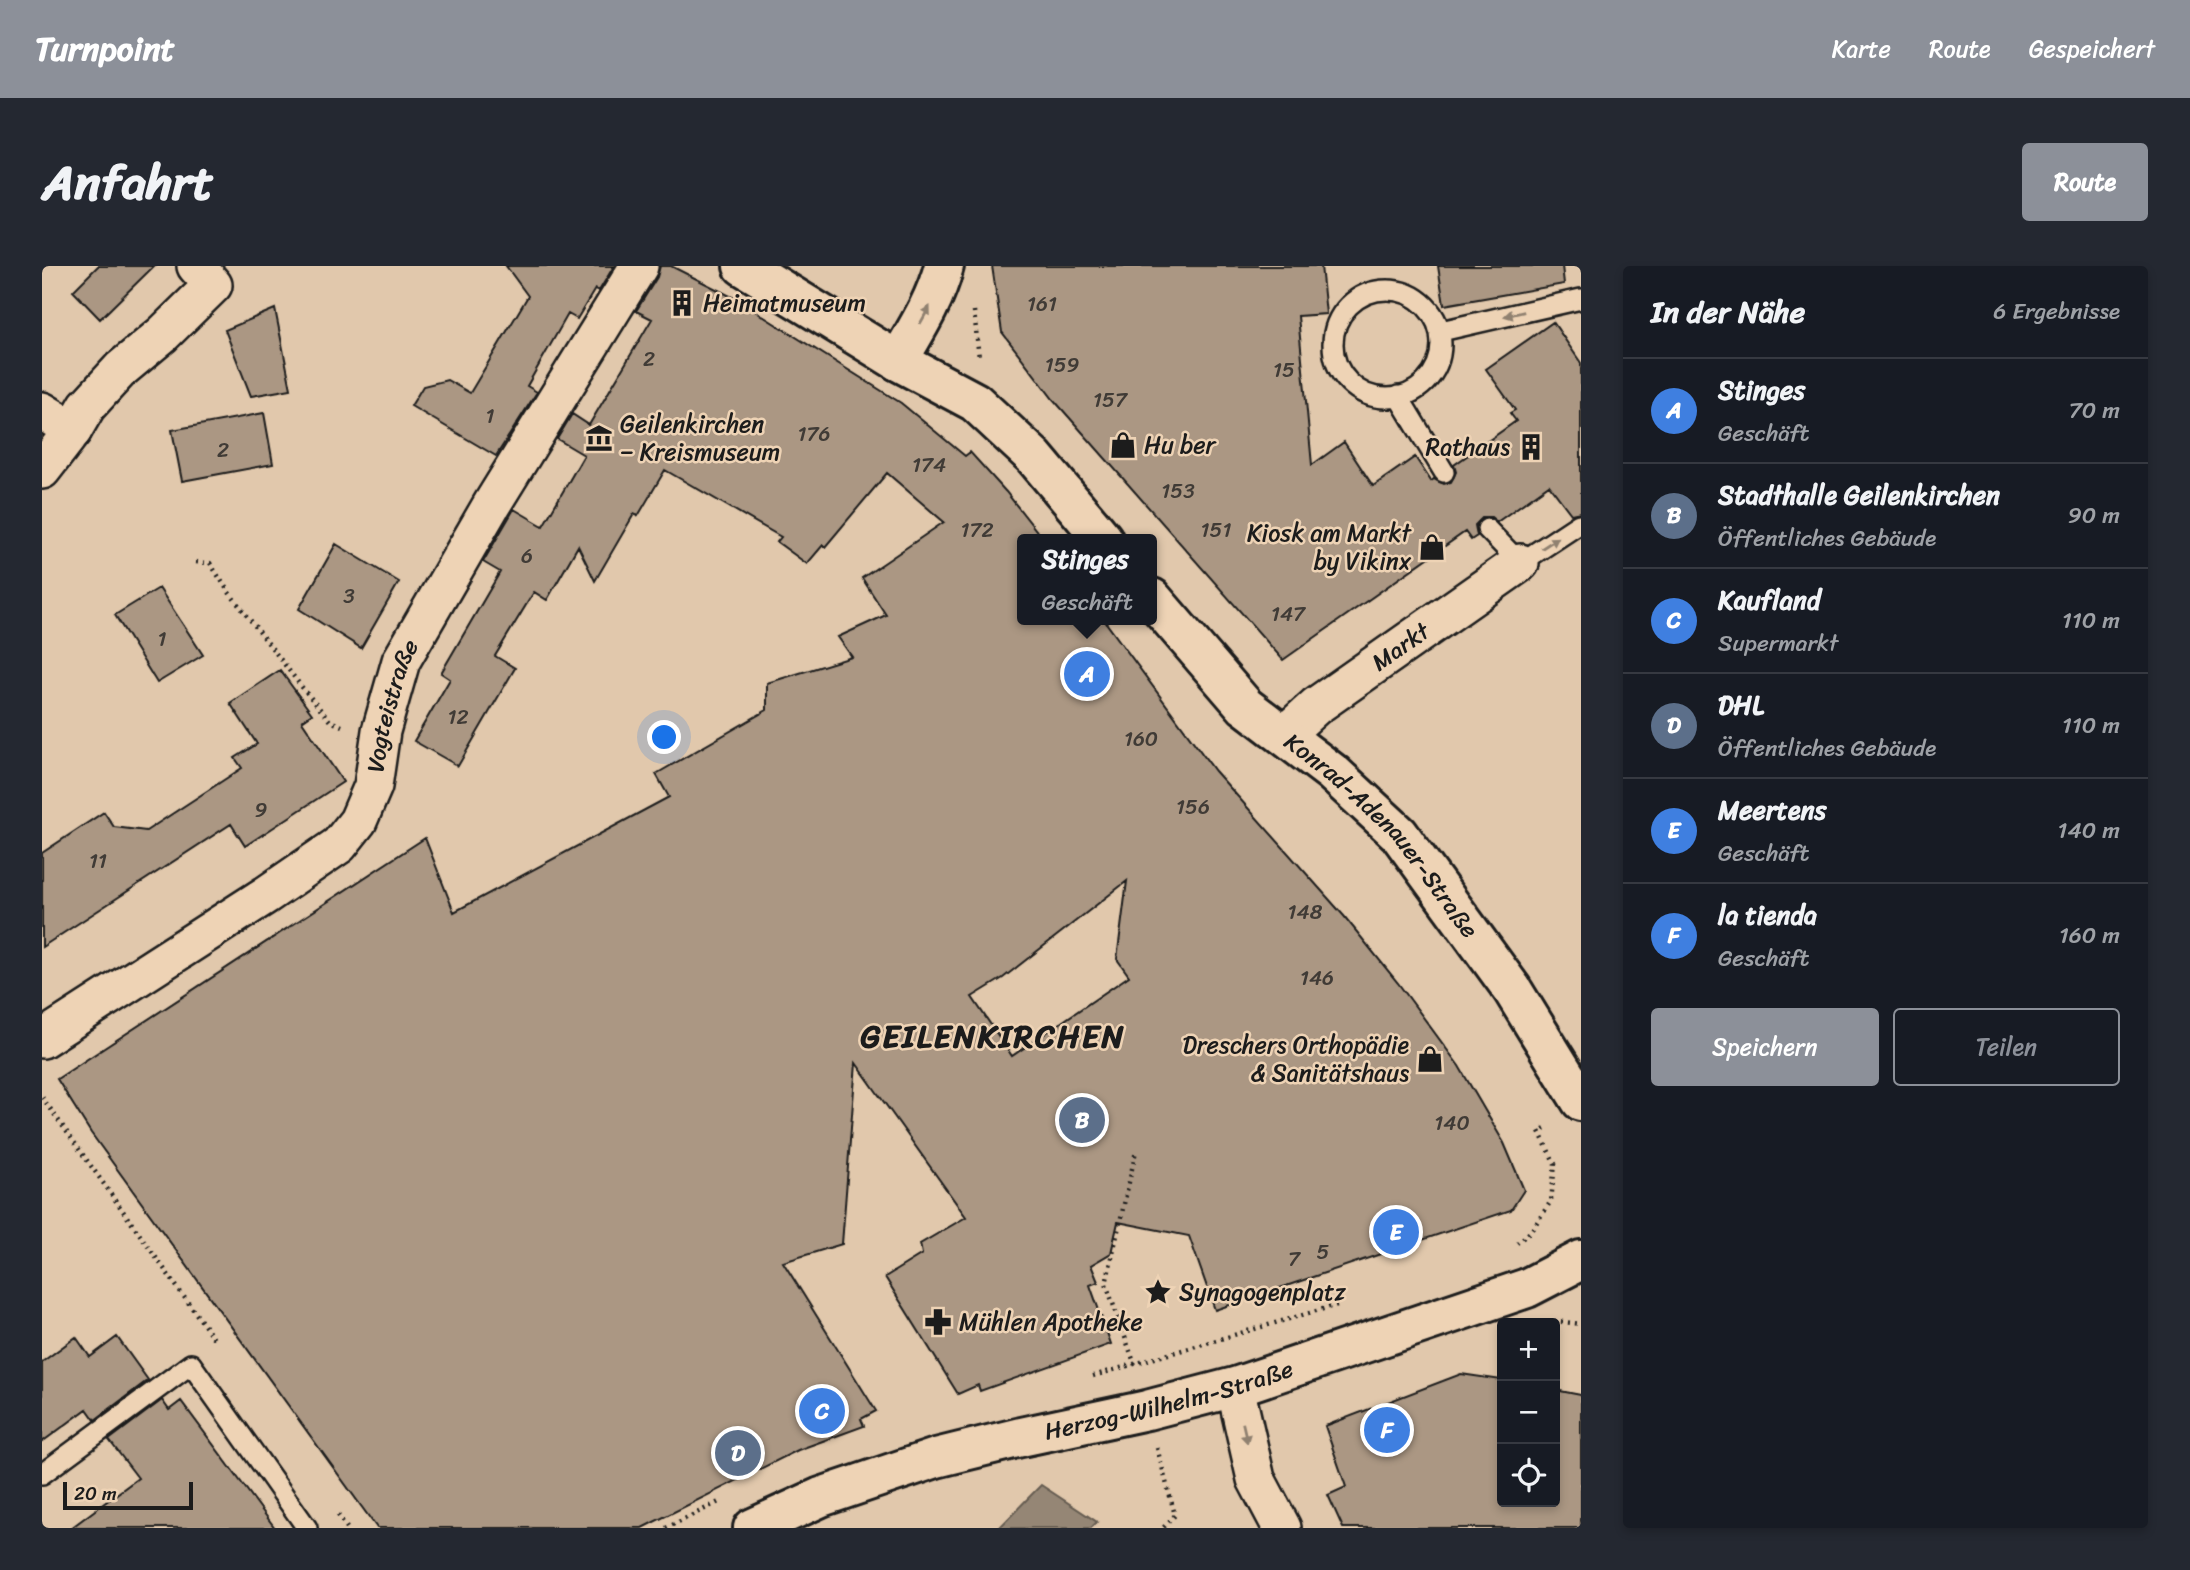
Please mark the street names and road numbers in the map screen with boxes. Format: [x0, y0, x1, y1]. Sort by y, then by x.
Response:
street label: Markt [1362, 610, 1440, 682]
street label: Vogteistraße [354, 631, 431, 775]
street label: Konrad-Adenauer-Straße [1275, 722, 1490, 947]
street label: Herzog-Wilhelm-Straße [1040, 1348, 1299, 1452]

